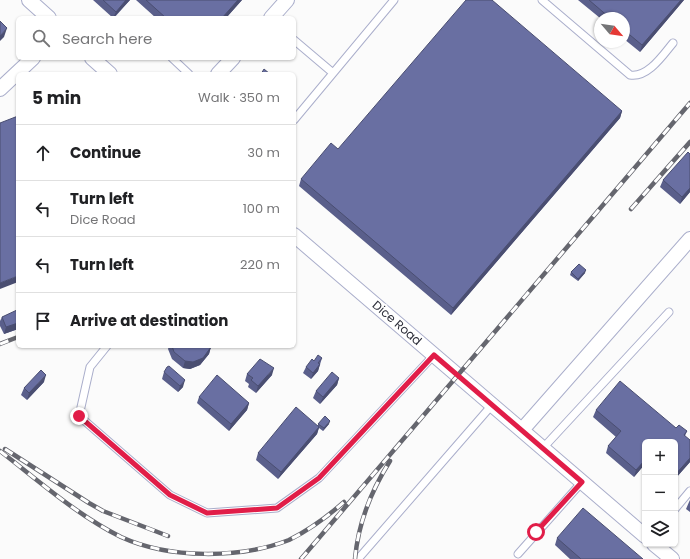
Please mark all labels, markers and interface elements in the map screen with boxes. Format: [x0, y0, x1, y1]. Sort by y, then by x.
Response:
north arrow [594, 12, 630, 48]
search box [16, 16, 296, 60]
icon: search [30, 27, 52, 49]
text: Search here [62, 28, 152, 49]
text: 5 min [32, 86, 81, 110]
text: Walk · 350 m [198, 88, 280, 107]
icon: ahead [32, 142, 54, 164]
text: Continue [70, 142, 141, 163]
text: 30 m [247, 143, 280, 162]
text: Turn left [70, 188, 134, 209]
icon: left [32, 198, 54, 220]
text: 100 m [243, 199, 280, 218]
text: Dice Road [70, 210, 136, 229]
icon: left [32, 254, 54, 276]
text: Turn left [70, 254, 134, 275]
text: 220 m [240, 255, 280, 274]
street label: Dice Road [369, 296, 426, 349]
icon: arrive [32, 310, 54, 332]
text: Arrive at destination [70, 310, 228, 331]
route end [70, 407, 88, 425]
map controls [642, 439, 678, 547]
button: + [642, 439, 678, 475]
button: − [642, 475, 678, 511]
button: layers [642, 511, 678, 547]
route start [527, 523, 545, 541]

